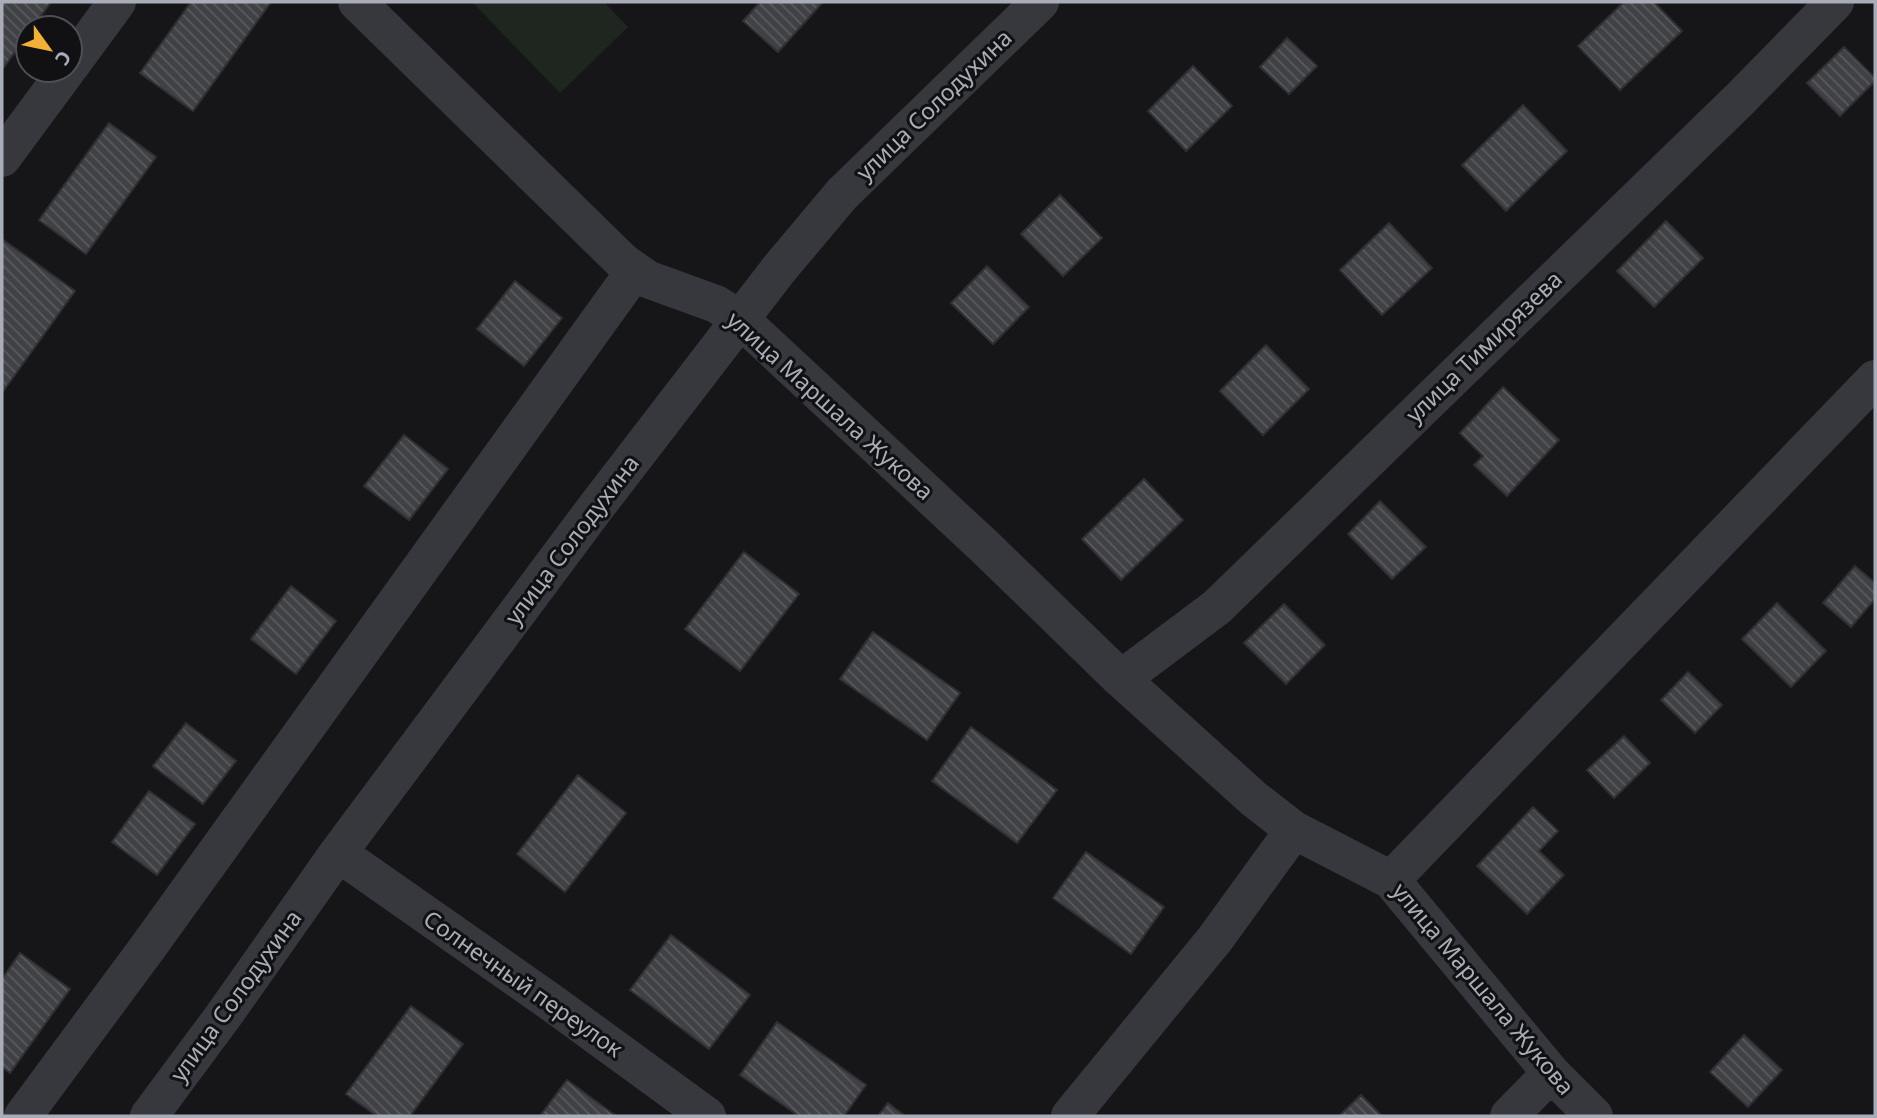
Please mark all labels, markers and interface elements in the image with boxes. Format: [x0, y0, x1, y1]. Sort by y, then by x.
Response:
north arrow [14, 14, 84, 84]
street label: улица Солодухина [848, 22, 1018, 187]
text: С [49, 46, 78, 70]
street label: улица Тимирязева [1398, 263, 1569, 429]
street label: улица Маршала Жукова [720, 304, 941, 507]
street label: улица Солодухина [497, 448, 646, 631]
street label: улица Маршала Жукова [1385, 875, 1582, 1101]
street label: Солнечный переулок [418, 902, 630, 1065]
street label: улица Солодухина [162, 903, 308, 1088]

